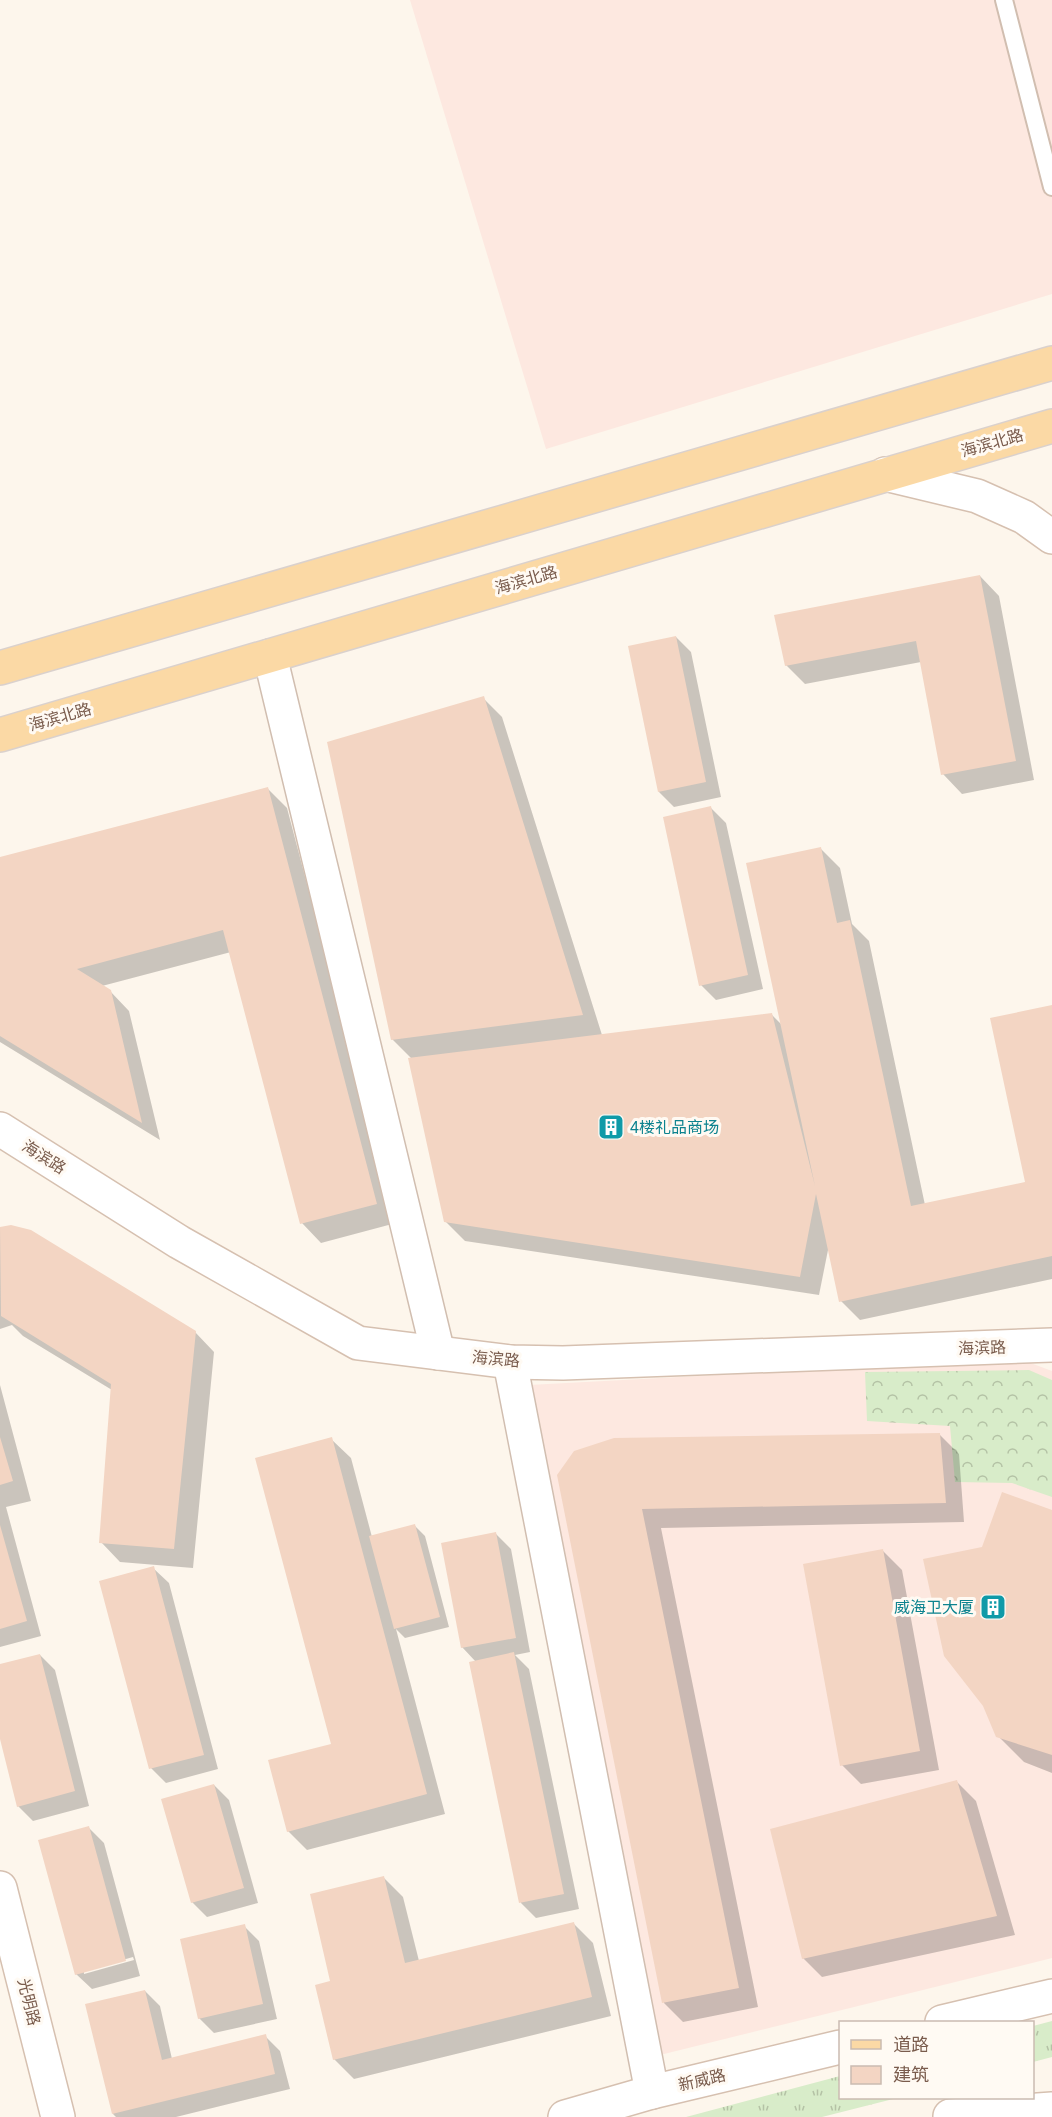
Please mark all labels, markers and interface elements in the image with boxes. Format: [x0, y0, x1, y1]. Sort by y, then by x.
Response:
street label: 海滨北路 [959, 426, 1025, 460]
street label: 海滨北路 [493, 563, 559, 597]
street label: 海滨北路 [27, 700, 93, 734]
building icon: 4楼礼品商场 [596, 1112, 626, 1142]
place label: 4楼礼品商场 [630, 1119, 719, 1136]
street label: 海滨路 [19, 1137, 69, 1177]
street label: 海滨路 [958, 1339, 1006, 1357]
street label: 海滨路 [471, 1348, 521, 1370]
building icon: 威海卫大厦 [978, 1592, 1008, 1622]
place label: 威海卫大厦 [894, 1599, 974, 1616]
street label: 光明路 [15, 1977, 43, 2027]
legend [839, 2021, 1034, 2099]
text: 道路 [893, 2035, 929, 2055]
text: 建筑 [893, 2065, 929, 2085]
street label: 新威路 [677, 2066, 727, 2094]

